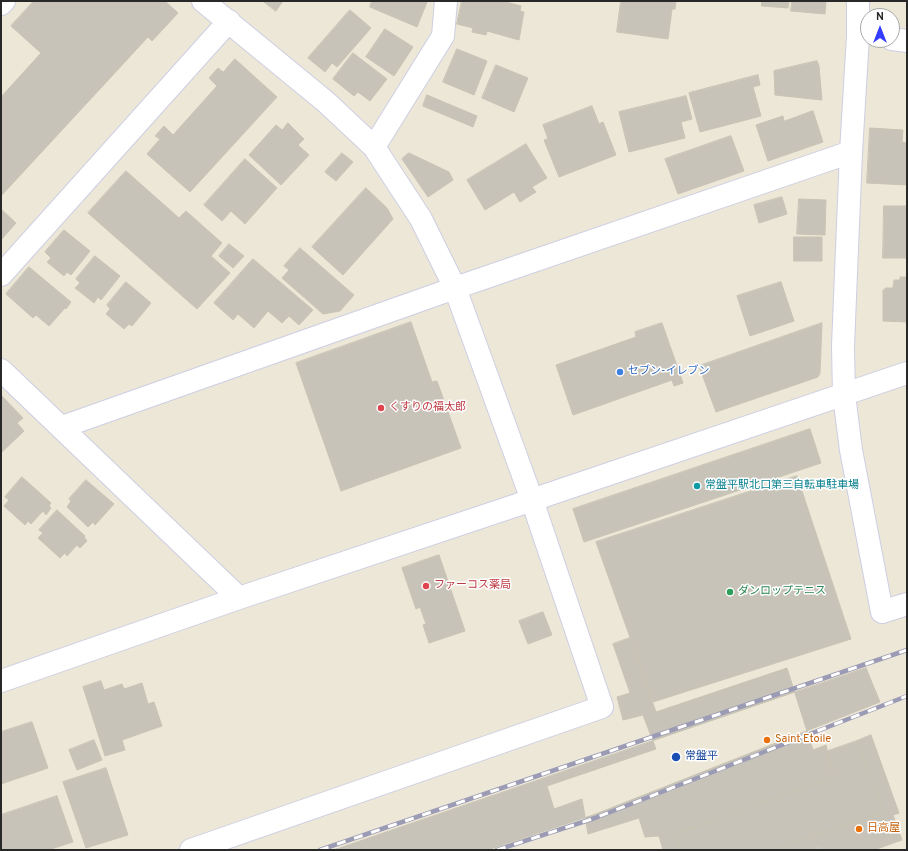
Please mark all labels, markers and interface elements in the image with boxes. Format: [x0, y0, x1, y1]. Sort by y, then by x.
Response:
north arrow [860, 8, 900, 48]
text: N [876, 10, 884, 24]
place label: セブン-イレブン [628, 365, 709, 379]
marker: セブン-イレブン [615, 367, 625, 377]
place label: くすりの福太郎 [389, 401, 466, 415]
marker: くすりの福太郎 [376, 403, 386, 413]
place label: 常盤平駅北口第三自転車駐車場 [705, 479, 859, 493]
marker: 常盤平駅北口第三自転車駐車場 [692, 481, 702, 491]
place label: ファーコス薬局 [434, 579, 511, 593]
marker: ファーコス薬局 [421, 581, 431, 591]
place label: ダンロップテニス [738, 585, 826, 599]
marker: ダンロップテニス [725, 587, 735, 597]
place label: Saint Etoile [775, 733, 831, 747]
marker: Saint Etoile [762, 735, 772, 745]
place label: 常盤平 [685, 750, 718, 764]
marker: 常盤平 [670, 751, 682, 763]
place label: 日高屋 [867, 822, 900, 836]
marker: 日高屋 [854, 824, 864, 834]

